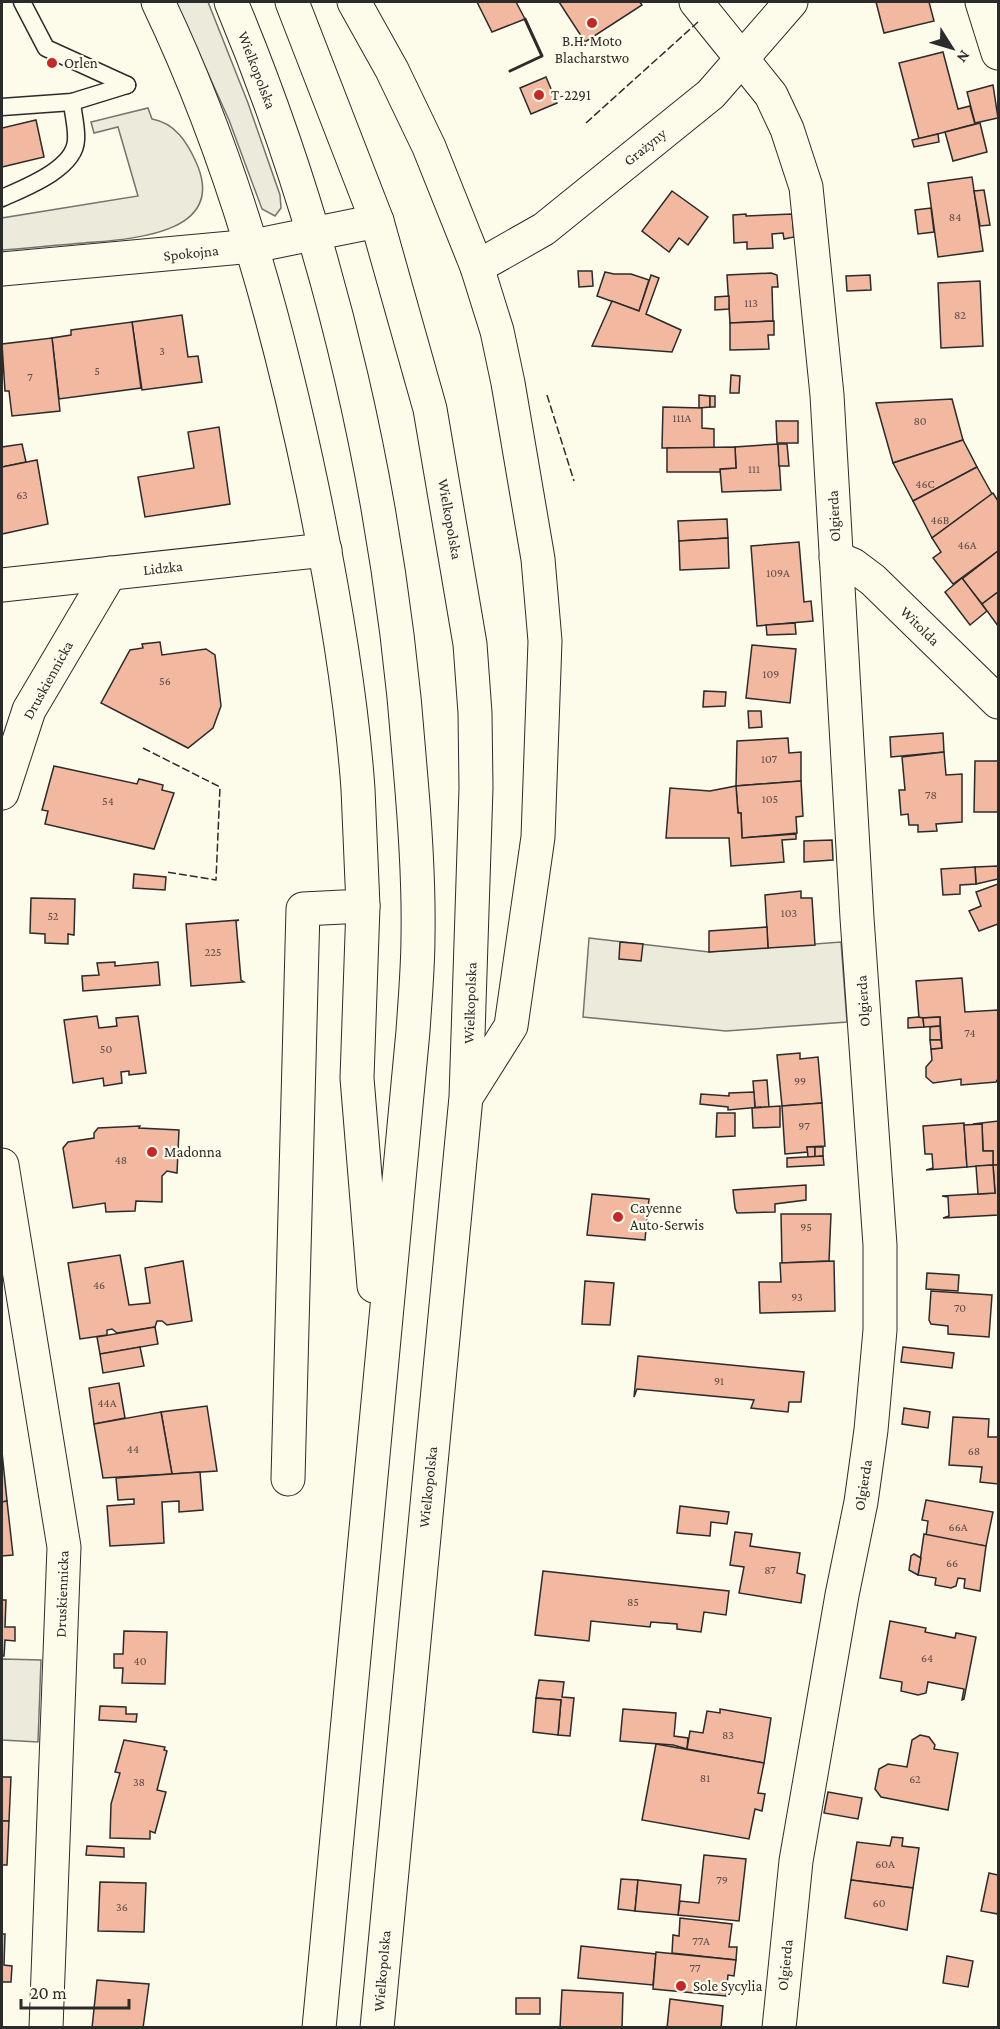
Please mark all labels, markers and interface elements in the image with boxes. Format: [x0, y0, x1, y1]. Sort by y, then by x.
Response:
marker: B.H. Moto Blacharstwo [585, 16, 599, 30]
north arrow [922, 18, 982, 78]
street label: Wielkopolska [234, 29, 279, 111]
place label: B.H. Moto Blacharstwo [555, 33, 629, 66]
text: N [953, 47, 974, 66]
place label: Orlen [64, 55, 98, 71]
marker: Orlen [45, 56, 59, 70]
place label: T-2291 [551, 87, 591, 103]
marker: T-2291 [532, 88, 546, 102]
street label: Grażyny [621, 125, 670, 170]
house number: 84 [949, 210, 961, 224]
street label: Spokojna [163, 242, 220, 265]
house number: 113 [744, 296, 758, 310]
house number: 82 [954, 308, 966, 322]
house number: 3 [159, 344, 165, 358]
house number: 5 [94, 364, 100, 378]
house number: 7 [27, 370, 33, 384]
house number: 111A [673, 411, 692, 425]
house number: 80 [913, 414, 927, 428]
house number: 111 [748, 462, 760, 476]
street label: Wielkopolska [434, 477, 465, 561]
house number: 46C [915, 477, 935, 491]
house number: 63 [16, 488, 28, 502]
street label: Olgierda [825, 490, 844, 542]
house number: 46B [931, 513, 950, 527]
house number: 46A [958, 538, 977, 552]
street label: Lidzka [142, 558, 184, 578]
house number: 109A [766, 566, 790, 580]
street label: Witolda [897, 603, 943, 649]
street label: Druskiennicka [20, 638, 76, 722]
house number: 109 [763, 667, 779, 681]
house number: 56 [159, 674, 171, 688]
house number: 107 [761, 752, 777, 766]
house number: 78 [925, 788, 937, 802]
house number: 105 [762, 792, 778, 806]
house number: 54 [102, 794, 114, 808]
house number: 103 [781, 906, 797, 920]
house number: 52 [47, 909, 59, 923]
house number: 225 [204, 945, 222, 959]
street label: Wielkopolska [461, 962, 480, 1044]
street label: Olgierda [853, 975, 874, 1027]
house number: 74 [964, 1026, 976, 1040]
house number: 50 [100, 1042, 112, 1056]
house number: 99 [794, 1074, 806, 1088]
house number: 97 [798, 1119, 810, 1133]
place label: Madonna [164, 1144, 222, 1160]
marker: Madonna [145, 1145, 159, 1159]
house number: 48 [115, 1153, 127, 1167]
place label: Cayenne Auto-Serwis [630, 1200, 704, 1233]
marker: Cayenne Auto-Serwis [611, 1210, 625, 1224]
house number: 95 [800, 1220, 812, 1234]
house number: 46 [93, 1278, 105, 1292]
house number: 93 [791, 1290, 803, 1304]
house number: 70 [954, 1301, 966, 1315]
house number: 91 [714, 1374, 724, 1388]
house number: 44A [97, 1396, 117, 1410]
house number: 44 [127, 1442, 139, 1456]
house number: 68 [968, 1444, 980, 1458]
street label: Wielkopolska [416, 1446, 441, 1529]
street label: Olgierda [851, 1458, 876, 1512]
house number: 66A [949, 1520, 968, 1534]
street label: Druskiennicka [52, 1550, 72, 1638]
house number: 66 [946, 1556, 958, 1570]
house number: 87 [764, 1563, 776, 1577]
house number: 85 [627, 1595, 639, 1609]
house number: 64 [921, 1651, 933, 1665]
house number: 40 [134, 1654, 147, 1668]
house number: 83 [722, 1728, 734, 1742]
house number: 81 [700, 1771, 710, 1785]
house number: 62 [909, 1772, 921, 1786]
house number: 38 [133, 1775, 145, 1789]
house number: 60A [875, 1857, 895, 1871]
house number: 79 [716, 1873, 728, 1887]
house number: 60 [873, 1896, 886, 1910]
house number: 36 [116, 1900, 128, 1914]
street label: Wielkopolska [370, 1930, 395, 2012]
house number: 77A [692, 1934, 710, 1948]
street label: Olgierda [774, 1938, 797, 1992]
house number: 77 [689, 1961, 701, 1975]
scale bar [21, 1972, 129, 2010]
place label: Sole Sycylia [693, 1978, 762, 1995]
marker: Sole Sycylia [674, 1979, 688, 1993]
text: 20 m [30, 1983, 67, 2003]

